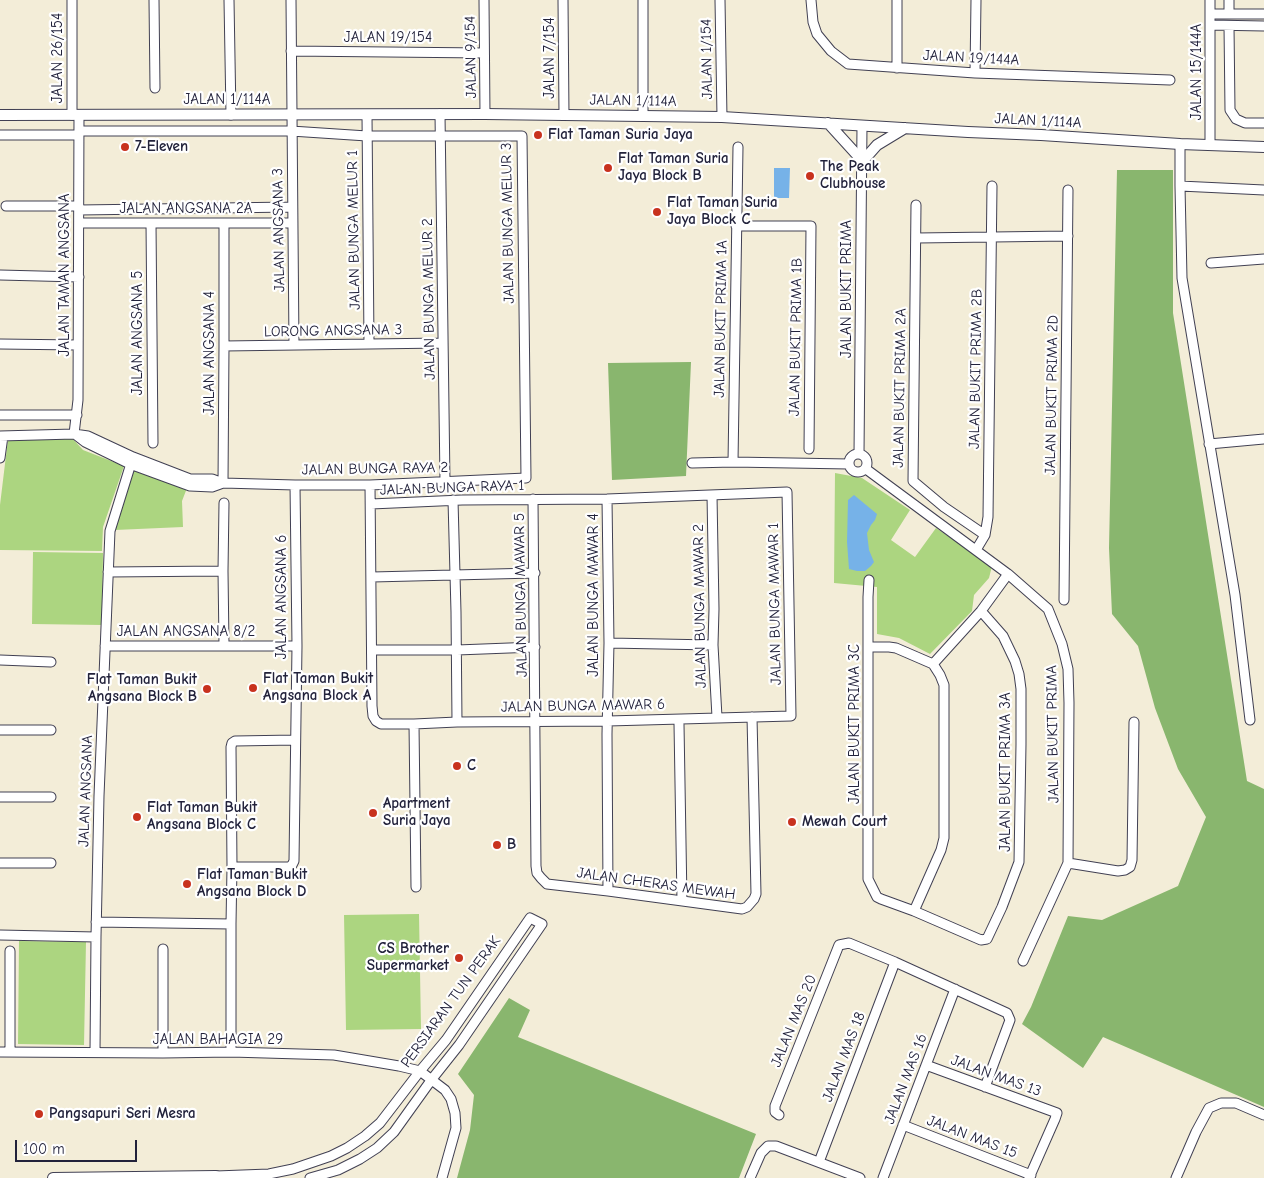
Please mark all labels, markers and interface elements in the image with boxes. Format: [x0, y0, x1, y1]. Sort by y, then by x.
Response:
street label: JALAN 26/154 [49, 13, 67, 103]
street label: JALAN 9/154 [461, 16, 481, 98]
street label: JALAN 7/154 [541, 17, 559, 99]
street label: JALAN 1/154 [697, 19, 717, 99]
street label: JALAN 15/144A [1188, 24, 1206, 120]
street label: JALAN 19/154 [344, 29, 432, 47]
street label: JALAN 19/144A [922, 46, 1020, 70]
street label: JALAN 1/114A [184, 91, 270, 109]
street label: JALAN 1/114A [589, 91, 677, 111]
street label: JALAN 1/114A [994, 110, 1082, 132]
place label: Flat Taman Suria Jaya [548, 126, 693, 144]
marker: Flat Taman Suria Jaya [532, 129, 544, 141]
place label: 7-Eleven [135, 138, 188, 156]
marker: 7-Eleven [119, 141, 131, 153]
street label: JALAN BUNGA MELUR 3 [498, 142, 518, 304]
street label: JALAN BUNGA MELUR 1 [344, 150, 364, 310]
place label: Flat Taman Suria Jaya Block B [618, 150, 729, 185]
place label: The Peak Clubhouse [820, 158, 885, 193]
marker: Flat Taman Suria Jaya Block B [602, 162, 614, 174]
street label: JALAN ANGSANA 3 [269, 168, 289, 292]
marker: The Peak Clubhouse [804, 170, 816, 182]
street label: JALAN TAMAN ANGSANA [56, 194, 74, 356]
place label: Flat Taman Suria Jaya Block C [667, 194, 778, 229]
street label: JALAN ANGSANA 2A [119, 200, 253, 218]
marker: Flat Taman Suria Jaya Block C [651, 206, 663, 218]
street label: JALAN BUNGA MELUR 2 [419, 218, 439, 380]
street label: JALAN BUKIT PRIMA [838, 220, 856, 358]
street label: JALAN BUKIT PRIMA 1A [711, 240, 731, 398]
street label: JALAN BUKIT PRIMA 1B [786, 258, 806, 416]
street label: JALAN ANGSANA 5 [129, 271, 147, 395]
street label: JALAN BUKIT PRIMA 2B [966, 289, 986, 449]
street label: JALAN ANGSANA 4 [201, 291, 219, 415]
street label: JALAN BUKIT PRIMA 2A [890, 308, 910, 468]
street label: JALAN BUKIT PRIMA 2D [1042, 315, 1062, 475]
street label: LORONG ANGSANA 3 [264, 321, 402, 341]
street label: JALAN BUNGA RAYA 2 [302, 459, 448, 479]
street label: JALAN BUNGA RAYA 1 [379, 476, 525, 500]
street label: JALAN BUNGA MAWAR 5 [511, 513, 531, 677]
street label: JALAN BUNGA MAWAR 4 [585, 513, 603, 677]
street label: JALAN BUNGA MAWAR 1 [765, 523, 785, 685]
street label: JALAN BUNGA MAWAR 2 [690, 524, 710, 688]
street label: JALAN ANGSANA 6 [273, 535, 291, 659]
street label: JALAN ANGSANA 8/2 [117, 623, 255, 641]
street label: JALAN BUKIT PRIMA 3C [846, 644, 864, 804]
street label: JALAN BUKIT PRIMA [1043, 665, 1063, 803]
place label: Flat Taman Bukit Angsana Block A [263, 670, 373, 705]
place label: Flat Taman Bukit Angsana Block B [87, 671, 197, 706]
marker: Flat Taman Bukit Angsana Block A [247, 682, 259, 694]
marker: Flat Taman Bukit Angsana Block B [201, 683, 213, 695]
street label: JALAN BUKIT PRIMA 3A [997, 692, 1015, 852]
street label: JALAN BUNGA MAWAR 6 [501, 696, 665, 716]
street label: JALAN ANGSANA [75, 735, 97, 847]
place label: C [467, 757, 476, 775]
marker: C [451, 760, 463, 772]
place label: Apartment Suria Jaya [383, 795, 451, 830]
place label: Flat Taman Bukit Angsana Block C [147, 799, 257, 834]
marker: Apartment Suria Jaya [367, 807, 379, 819]
marker: Flat Taman Bukit Angsana Block C [131, 811, 143, 823]
place label: Mewah Court [802, 813, 887, 831]
marker: Mewah Court [786, 816, 798, 828]
place label: B [507, 836, 516, 854]
marker: B [491, 839, 503, 851]
street label: JALAN CHERAS MEWAH [575, 864, 737, 904]
place label: Flat Taman Bukit Angsana Block D [197, 866, 307, 901]
marker: Flat Taman Bukit Angsana Block D [181, 878, 193, 890]
street label: PERSIARAN TUN PERAK [397, 933, 505, 1071]
place label: CS Brother Supermarket [367, 940, 449, 975]
marker: CS Brother Supermarket [453, 952, 465, 964]
street label: JALAN MAS 20 [767, 972, 821, 1070]
street label: JALAN MAS 18 [819, 1009, 869, 1105]
street label: JALAN BAHAGIA 29 [153, 1031, 283, 1049]
street label: JALAN MAS 16 [881, 1031, 931, 1127]
street label: JALAN MAS 13 [948, 1051, 1044, 1101]
place label: Pangsapuri Seri Mesra [49, 1105, 196, 1123]
marker: Pangsapuri Seri Mesra [33, 1108, 45, 1120]
street label: JALAN MAS 15 [924, 1112, 1020, 1162]
scale bar [18, 1130, 140, 1162]
text: 100 m [23, 1140, 65, 1158]

